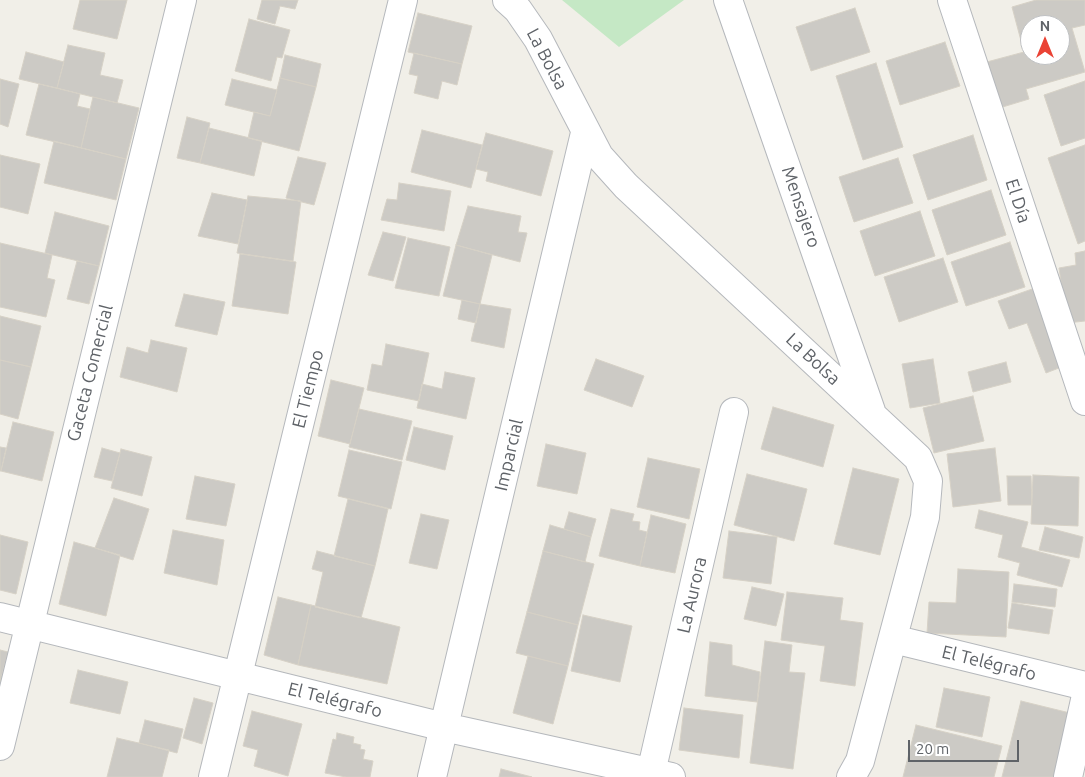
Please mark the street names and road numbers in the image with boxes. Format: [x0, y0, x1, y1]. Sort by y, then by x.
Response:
street label: La Bolsa [522, 25, 572, 93]
street label: Mensajero [777, 164, 825, 250]
street label: El Día [1001, 176, 1035, 226]
street label: Gaceta Comercial [63, 302, 117, 444]
street label: La Bolsa [781, 328, 845, 390]
street label: El Tiempo [288, 347, 328, 431]
street label: Imparcial [490, 417, 528, 493]
street label: La Aurora [673, 555, 711, 635]
street label: El Telégrafo [940, 641, 1038, 685]
street label: El Telégrafo [286, 678, 384, 722]

